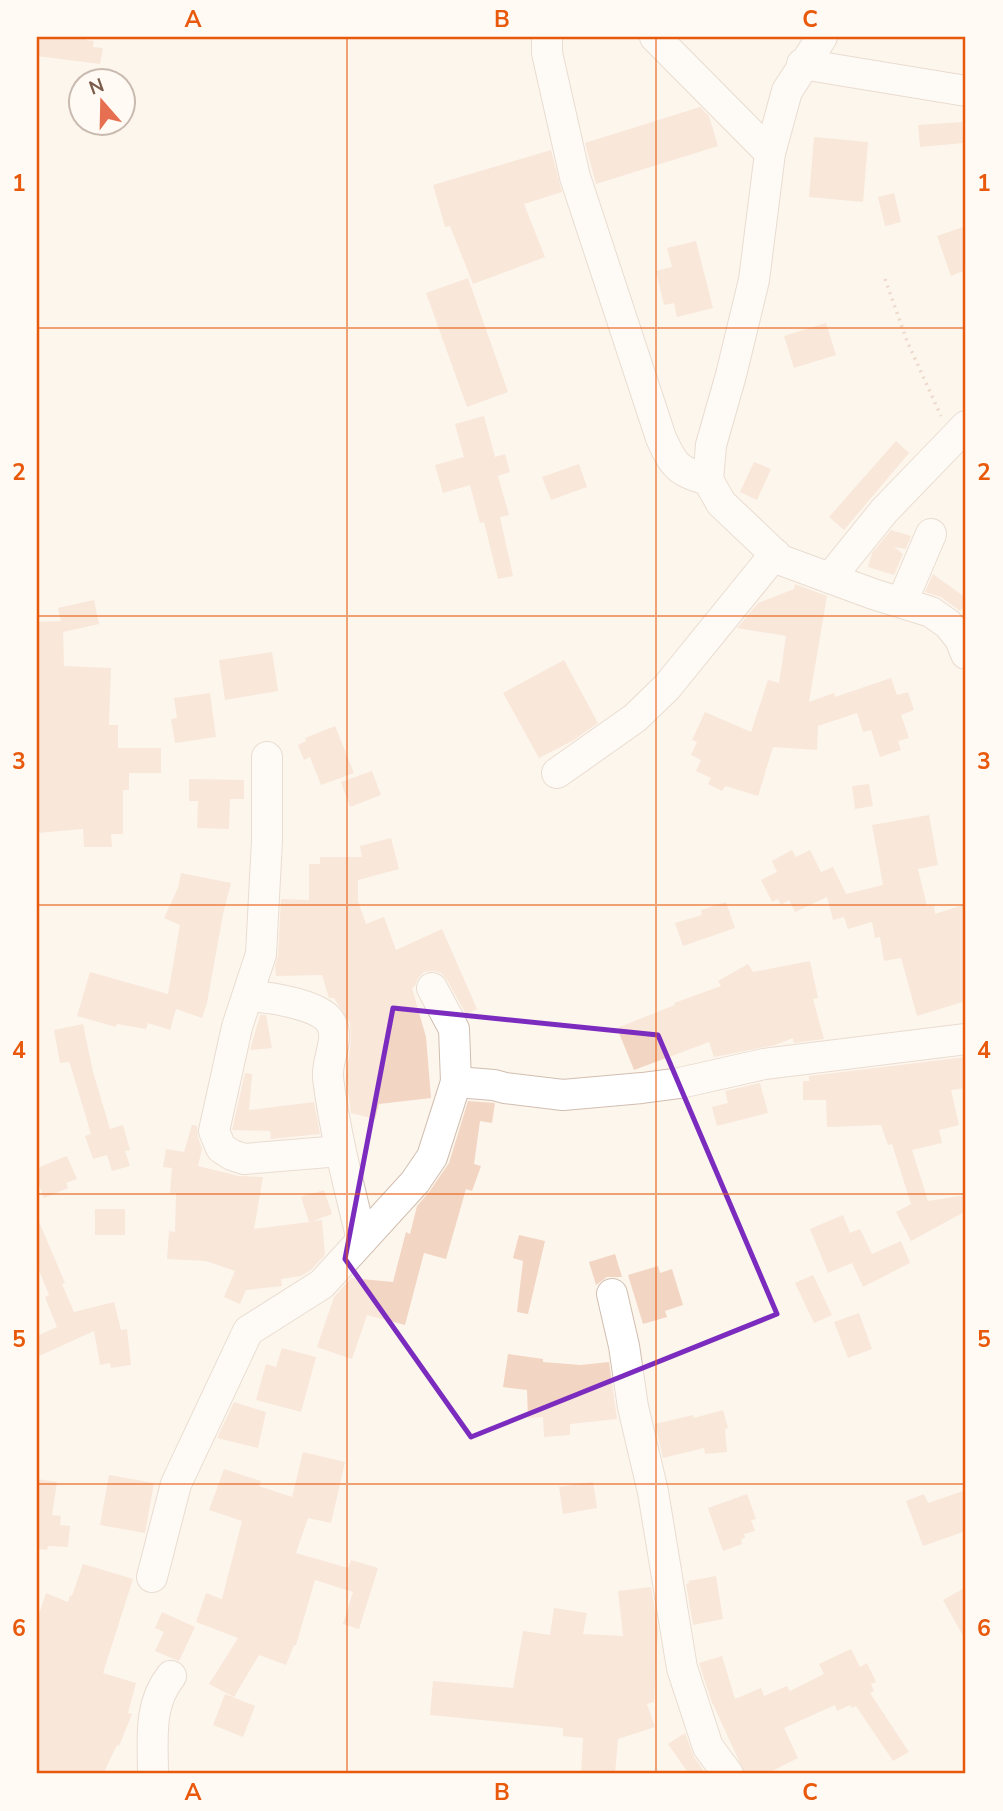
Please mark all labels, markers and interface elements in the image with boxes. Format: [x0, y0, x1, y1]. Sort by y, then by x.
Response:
text: A [184, 4, 202, 35]
text: B [494, 4, 510, 35]
text: C [802, 4, 818, 35]
north arrow [66, 66, 136, 136]
text: N [85, 72, 108, 102]
text: 1 [12, 168, 26, 199]
text: 1 [977, 168, 991, 199]
text: 2 [12, 457, 26, 488]
text: 2 [977, 457, 991, 488]
text: 3 [12, 746, 26, 777]
text: 3 [977, 746, 991, 777]
text: 4 [12, 1035, 26, 1066]
text: 4 [977, 1035, 991, 1066]
text: 5 [12, 1324, 26, 1355]
text: 5 [977, 1324, 991, 1355]
text: 6 [12, 1613, 26, 1644]
text: 6 [977, 1613, 991, 1644]
text: A [184, 1777, 202, 1808]
text: B [494, 1777, 510, 1808]
text: C [802, 1777, 818, 1808]

